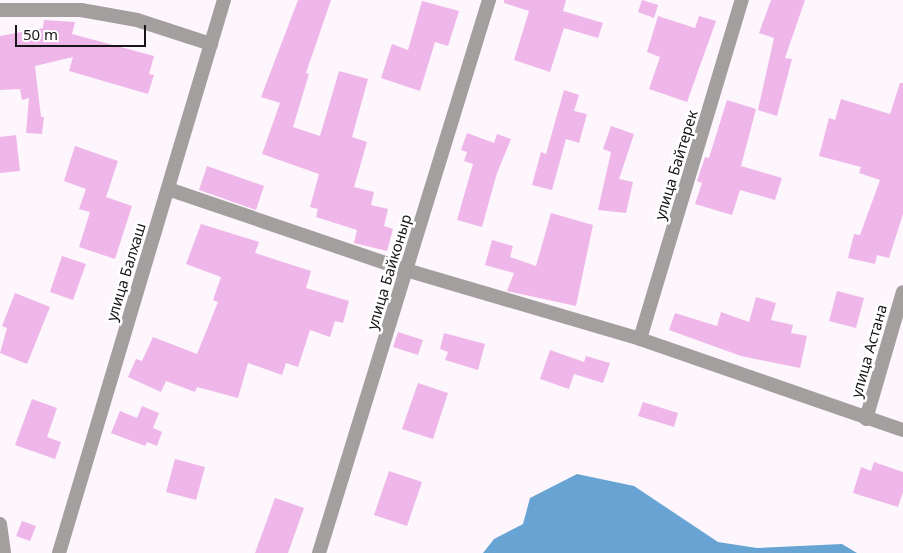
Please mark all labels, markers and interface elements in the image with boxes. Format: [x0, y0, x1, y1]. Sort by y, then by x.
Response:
scale bar [18, 15, 149, 47]
text: 50 m [23, 24, 58, 44]
street label: улица Байтерек [651, 108, 701, 222]
street label: улица Байконыр [363, 212, 415, 332]
street label: улица Балхаш [102, 221, 150, 323]
street label: улица Астана [847, 302, 891, 400]

